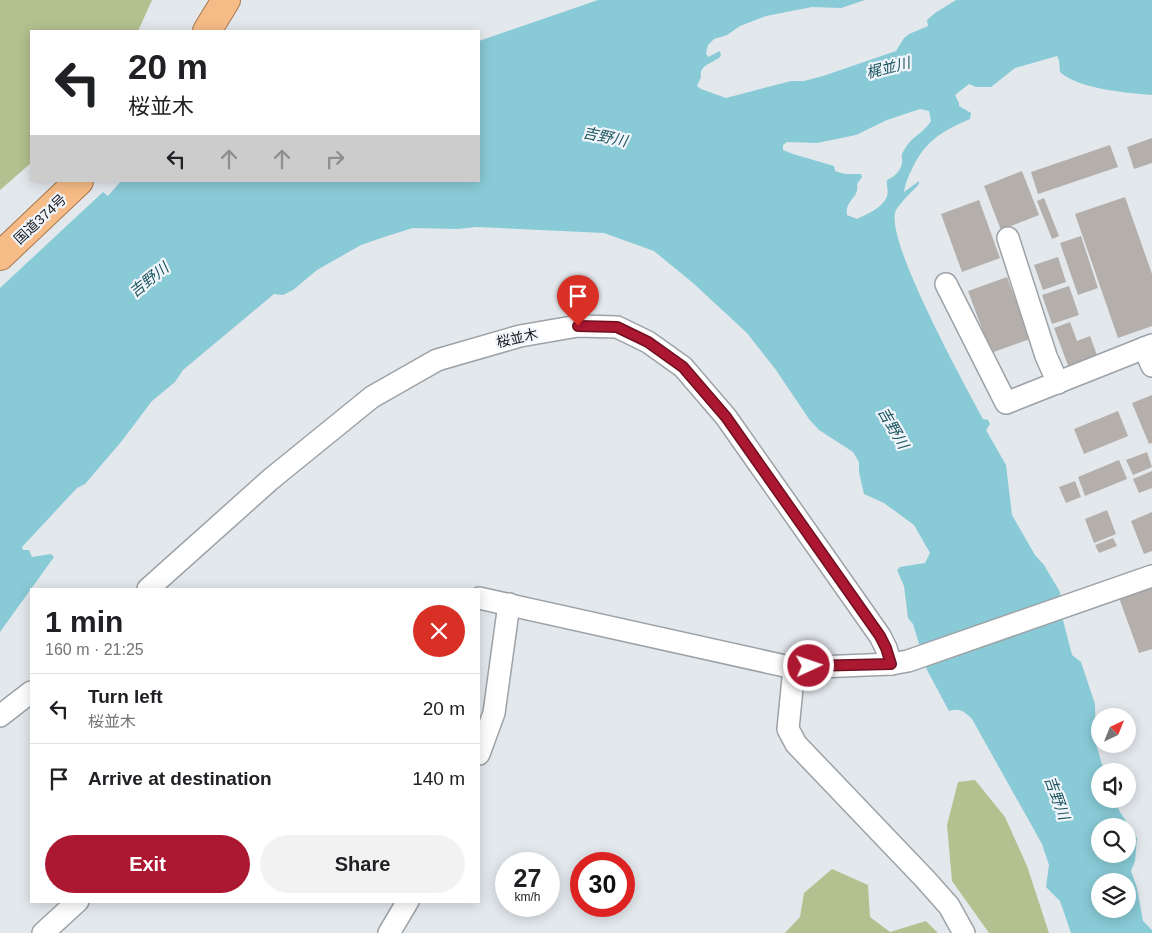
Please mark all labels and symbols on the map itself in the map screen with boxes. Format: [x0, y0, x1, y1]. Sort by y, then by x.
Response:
water label: 梶並川 [864, 53, 914, 81]
water label: 吉野川 [581, 124, 631, 150]
street label: 国道374号 [11, 191, 69, 247]
water label: 吉野川 [126, 258, 173, 300]
pin [557, 275, 599, 326]
street label: 桜並木 [495, 325, 539, 351]
water label: 吉野川 [875, 404, 913, 453]
position arrow [782, 639, 834, 691]
north arrow [1091, 708, 1136, 752]
water label: 吉野川 [1042, 774, 1074, 824]
speed limit sign: 30 [570, 852, 635, 917]

